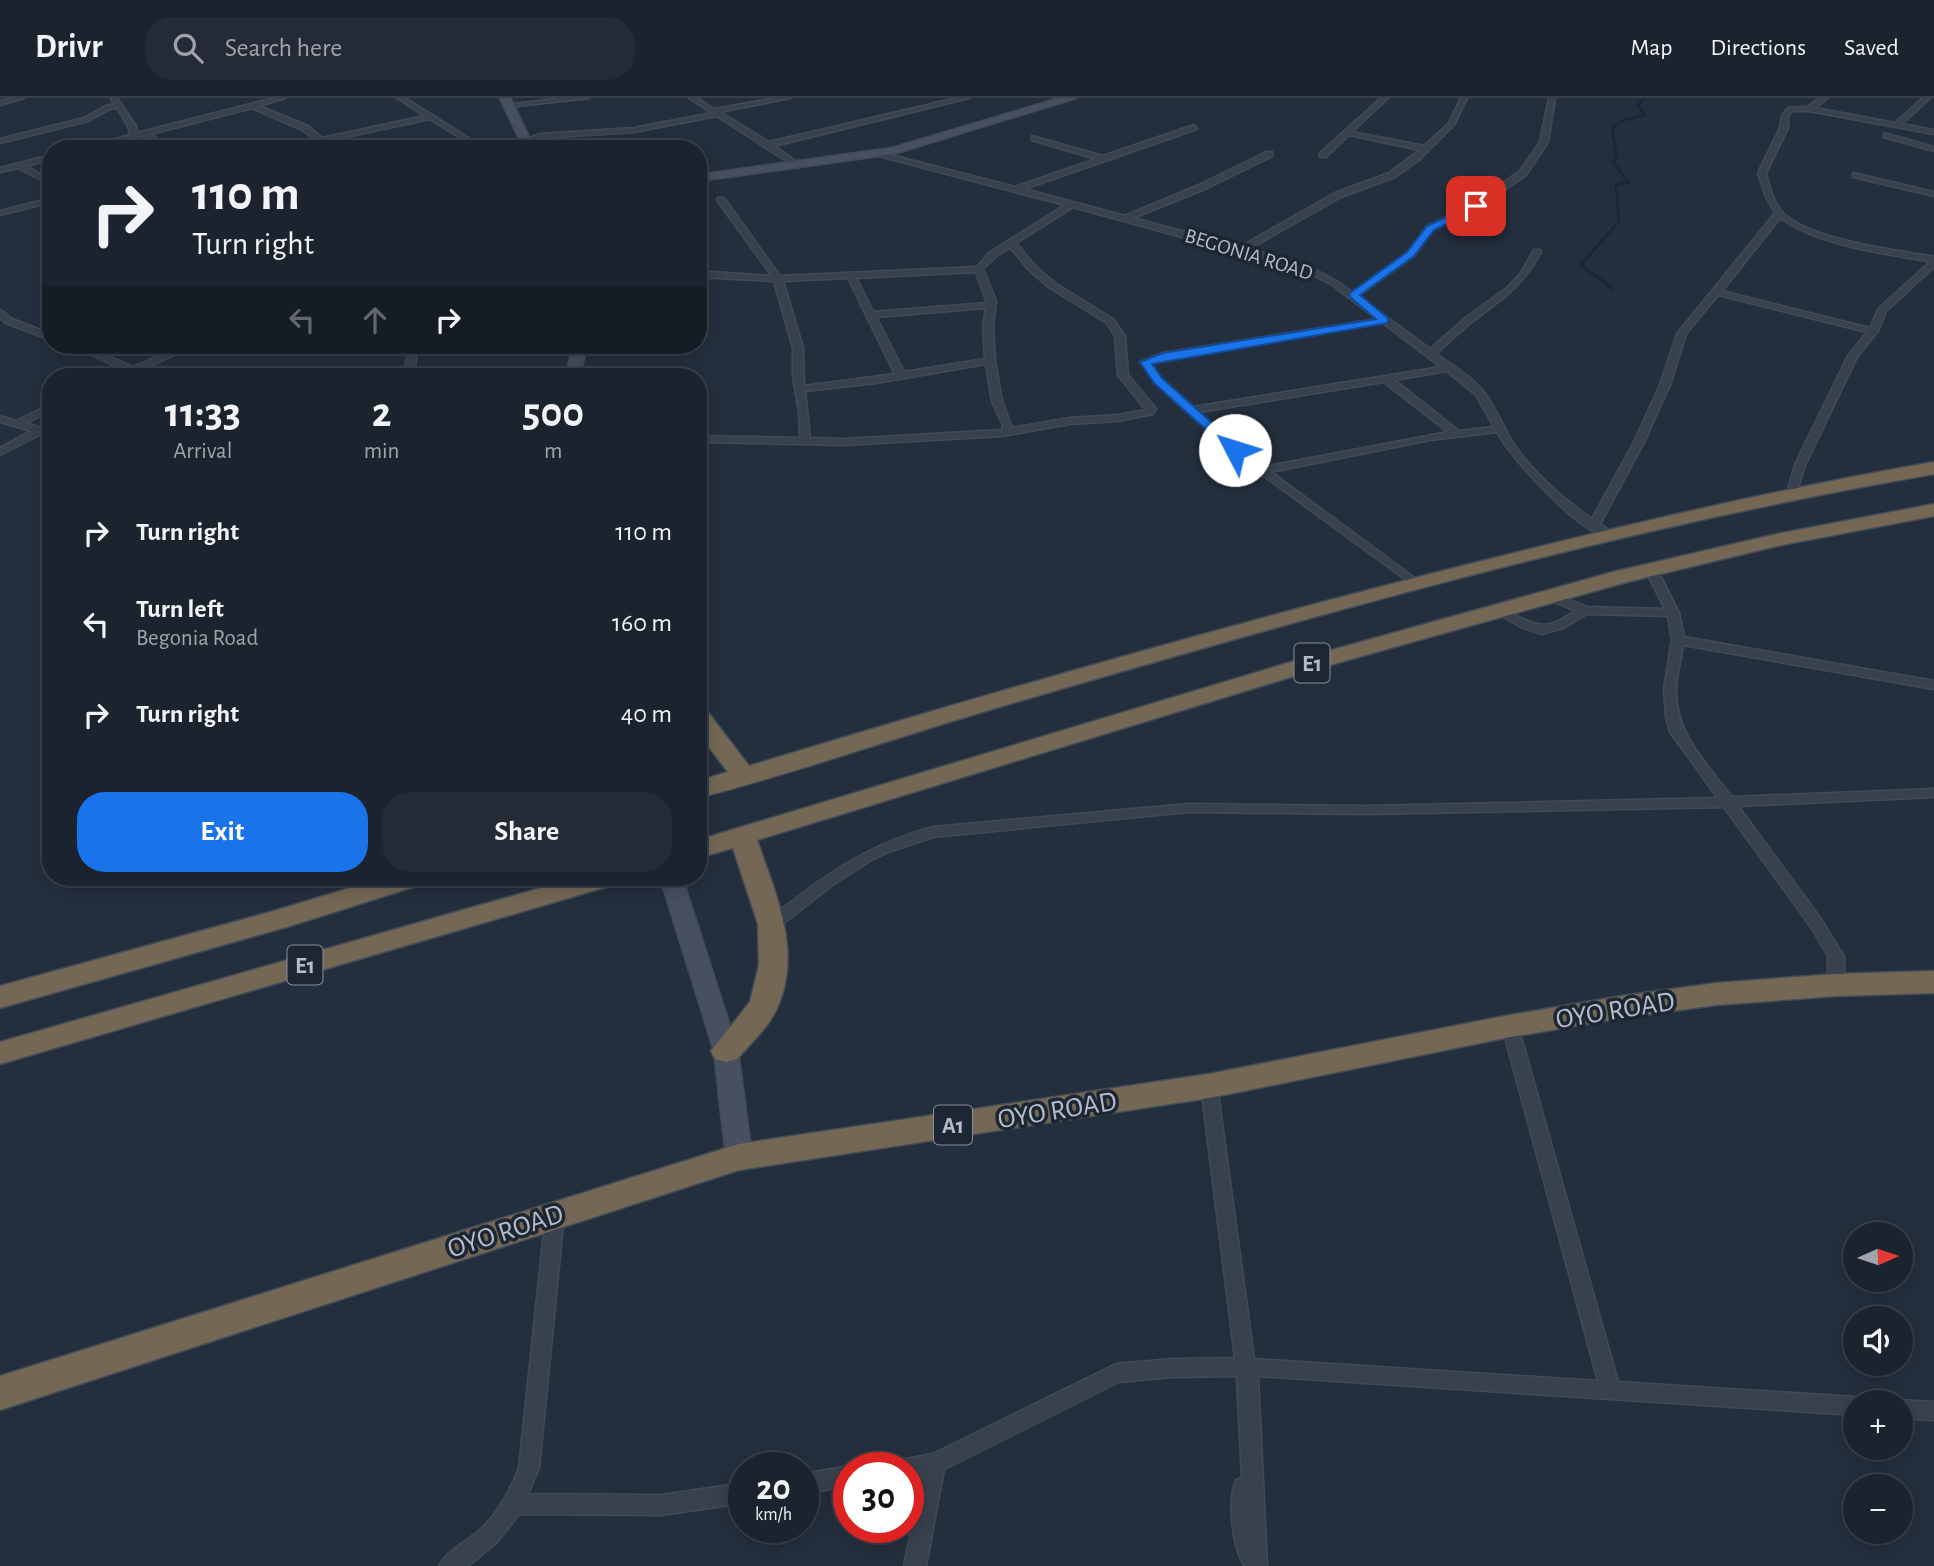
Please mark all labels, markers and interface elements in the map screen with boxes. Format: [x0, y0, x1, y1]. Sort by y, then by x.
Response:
search box [145, 17, 635, 80]
icon: search [169, 29, 207, 67]
text: Drivr [35, 31, 103, 64]
text: Search here [225, 35, 342, 61]
text: Map [1630, 36, 1672, 60]
text: Directions [1710, 36, 1806, 60]
text: Saved [1844, 36, 1899, 60]
icon: right [77, 168, 168, 259]
text: 110 m [192, 170, 300, 219]
pin [1446, 176, 1506, 236]
icon: arrive [1457, 187, 1495, 225]
street label: BEGONIA ROAD [1182, 225, 1315, 284]
text: Turn right [192, 228, 314, 260]
icon: left [283, 301, 321, 339]
icon: ahead [356, 301, 394, 339]
icon: right [429, 301, 467, 339]
text: 11:33 [165, 392, 241, 434]
text: 2 [372, 392, 391, 434]
text: 500 [522, 392, 584, 434]
position arrow [1198, 413, 1272, 487]
text: Arrival [173, 440, 232, 463]
text: min [364, 440, 399, 463]
text: m [544, 440, 562, 463]
icon: right [77, 514, 115, 552]
text: Turn right [136, 519, 239, 545]
text: 110 m [615, 519, 672, 545]
text: Turn left [136, 596, 224, 622]
icon: left [77, 605, 115, 643]
text: 160 m [612, 610, 672, 636]
text: Begonia Road [136, 627, 258, 650]
road number: E1 [1294, 643, 1330, 682]
icon: right [77, 696, 115, 734]
text: Turn right [136, 701, 239, 727]
text: 40 m [621, 701, 672, 727]
button: Exit [77, 792, 368, 872]
button: Share [382, 792, 672, 872]
road number: E1 [288, 946, 322, 985]
street label: OYO ROAD [1554, 988, 1677, 1034]
street label: OYO ROAD [996, 1088, 1119, 1134]
road number: A1 [934, 1106, 972, 1144]
street label: OYO ROAD [444, 1200, 567, 1264]
north arrow [1843, 1222, 1913, 1292]
map controls [1843, 1222, 1913, 1544]
button: sound [1843, 1306, 1913, 1376]
button: + [1843, 1390, 1913, 1460]
speed limit sign: 30 [833, 1452, 924, 1543]
text: 20 [756, 1471, 791, 1506]
button: − [1843, 1474, 1913, 1544]
text: km/h [755, 1506, 792, 1524]

